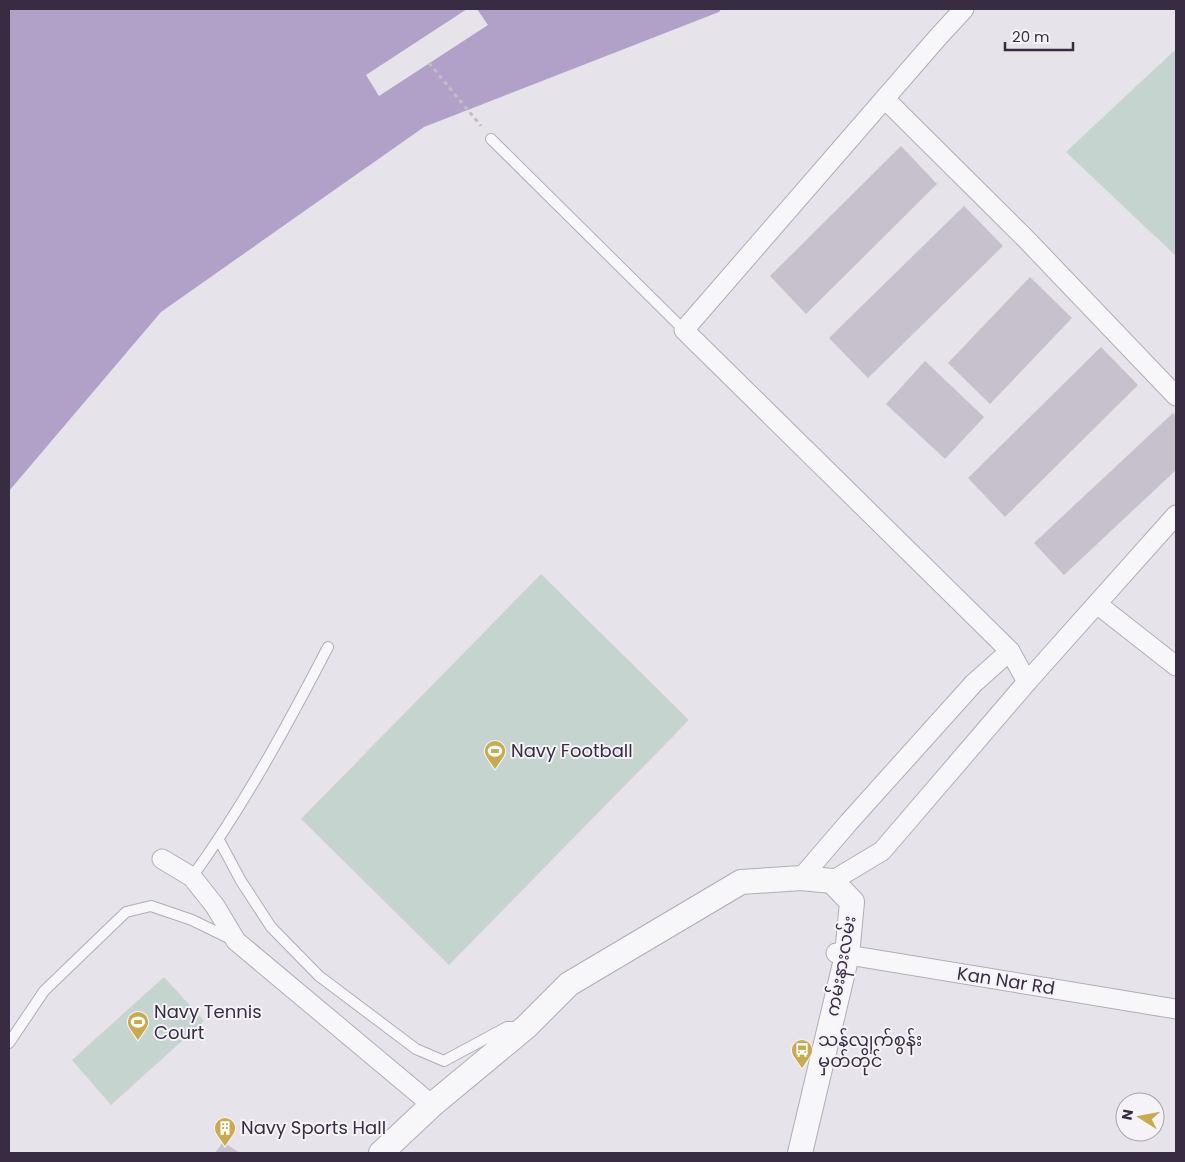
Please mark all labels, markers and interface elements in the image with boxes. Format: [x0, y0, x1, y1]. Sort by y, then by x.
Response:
scale bar [1005, 20, 1072, 52]
text: 20 m [1012, 26, 1050, 47]
place label: Navy Football [511, 738, 633, 763]
sports icon: Navy Football [483, 739, 507, 770]
street label: ကမ်းနားလမ်း [819, 914, 865, 1019]
street label: Kan Nar Rd [955, 960, 1057, 1001]
place label: Navy Tennis Court [154, 999, 262, 1045]
sports icon: Navy Tennis Court [126, 1010, 150, 1041]
place label: သန်လျက်စွန်း မှတ်တိုင် [818, 1027, 922, 1076]
bus stop icon: သန်လျက်စွန်း မှတ်တိုင် [790, 1038, 814, 1069]
north arrow [1115, 1092, 1165, 1142]
text: N [1116, 1107, 1138, 1122]
place label: Navy Sports Hall [241, 1115, 386, 1140]
building icon: Navy Sports Hall [213, 1116, 237, 1147]

